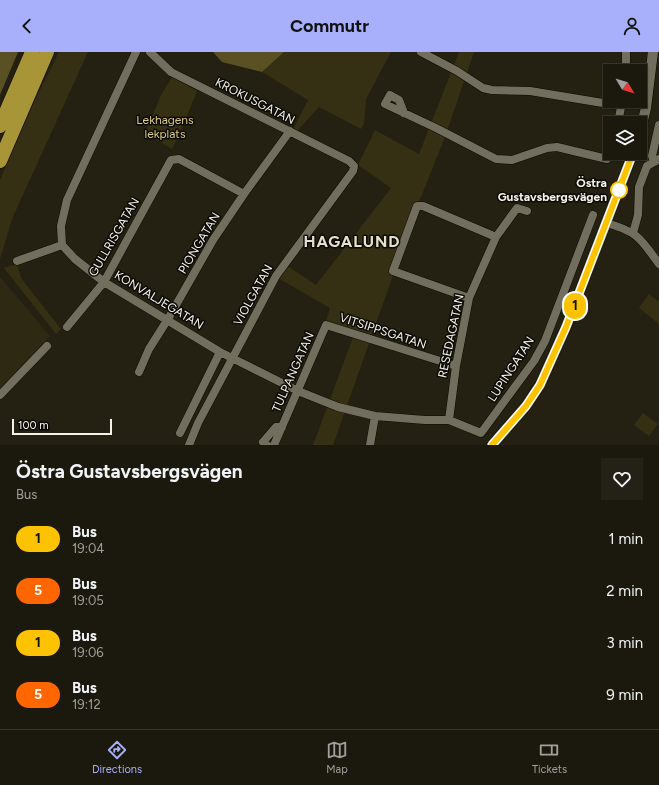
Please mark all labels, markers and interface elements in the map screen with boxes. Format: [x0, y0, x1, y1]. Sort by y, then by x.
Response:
icon: back [16, 15, 38, 37]
text: Commutr [290, 15, 369, 37]
icon: person [621, 15, 643, 37]
north arrow [603, 64, 647, 108]
map controls [603, 64, 647, 160]
street label: KROKUSGATAN [213, 75, 297, 127]
park label: Lekhagens lekplats [136, 113, 194, 141]
button: layers [603, 116, 647, 160]
place label: Östra Gustavsbergsvägen [498, 176, 607, 204]
marker: Östra Gustavsbergsvägen [610, 181, 628, 199]
street label: GULLRISGATAN [86, 195, 142, 279]
street label: PIONGATAN [175, 210, 223, 276]
district label: HAGALUND [303, 232, 401, 251]
street label: VIOLGATAN [231, 262, 275, 328]
street label: KONVALJEGATAN [112, 268, 206, 332]
street label: RESEDAGATAN [435, 293, 467, 379]
line badge: 1 [562, 293, 588, 319]
text: 1 [572, 297, 578, 314]
street label: VITSIPPSGATAN [338, 310, 428, 352]
street label: TULPANGATAN [269, 330, 317, 414]
street label: LUPINGATAN [485, 334, 537, 404]
scale bar [12, 417, 112, 436]
text: 100 m [18, 419, 49, 432]
button: heart [601, 458, 643, 500]
text: Östra Gustavsbergsvägen [16, 460, 242, 483]
text: Bus [16, 487, 37, 502]
text: Bus [72, 523, 97, 541]
text: 1 [35, 530, 41, 547]
text: 1 min [608, 530, 643, 548]
text: 19:04 [72, 541, 104, 556]
text: Bus [72, 575, 97, 593]
text: 5 [34, 582, 42, 599]
text: 2 min [606, 582, 643, 600]
text: 19:05 [72, 593, 104, 608]
text: Bus [72, 627, 97, 645]
text: 1 [35, 634, 41, 651]
text: 3 min [607, 634, 643, 652]
text: 19:06 [72, 645, 104, 660]
text: Bus [72, 679, 97, 697]
text: 5 [34, 686, 42, 703]
text: 9 min [606, 686, 643, 704]
text: 19:12 [72, 697, 101, 712]
tab: Directions [92, 739, 142, 776]
tab: Map [326, 739, 348, 776]
tab: Tickets [532, 739, 567, 776]

